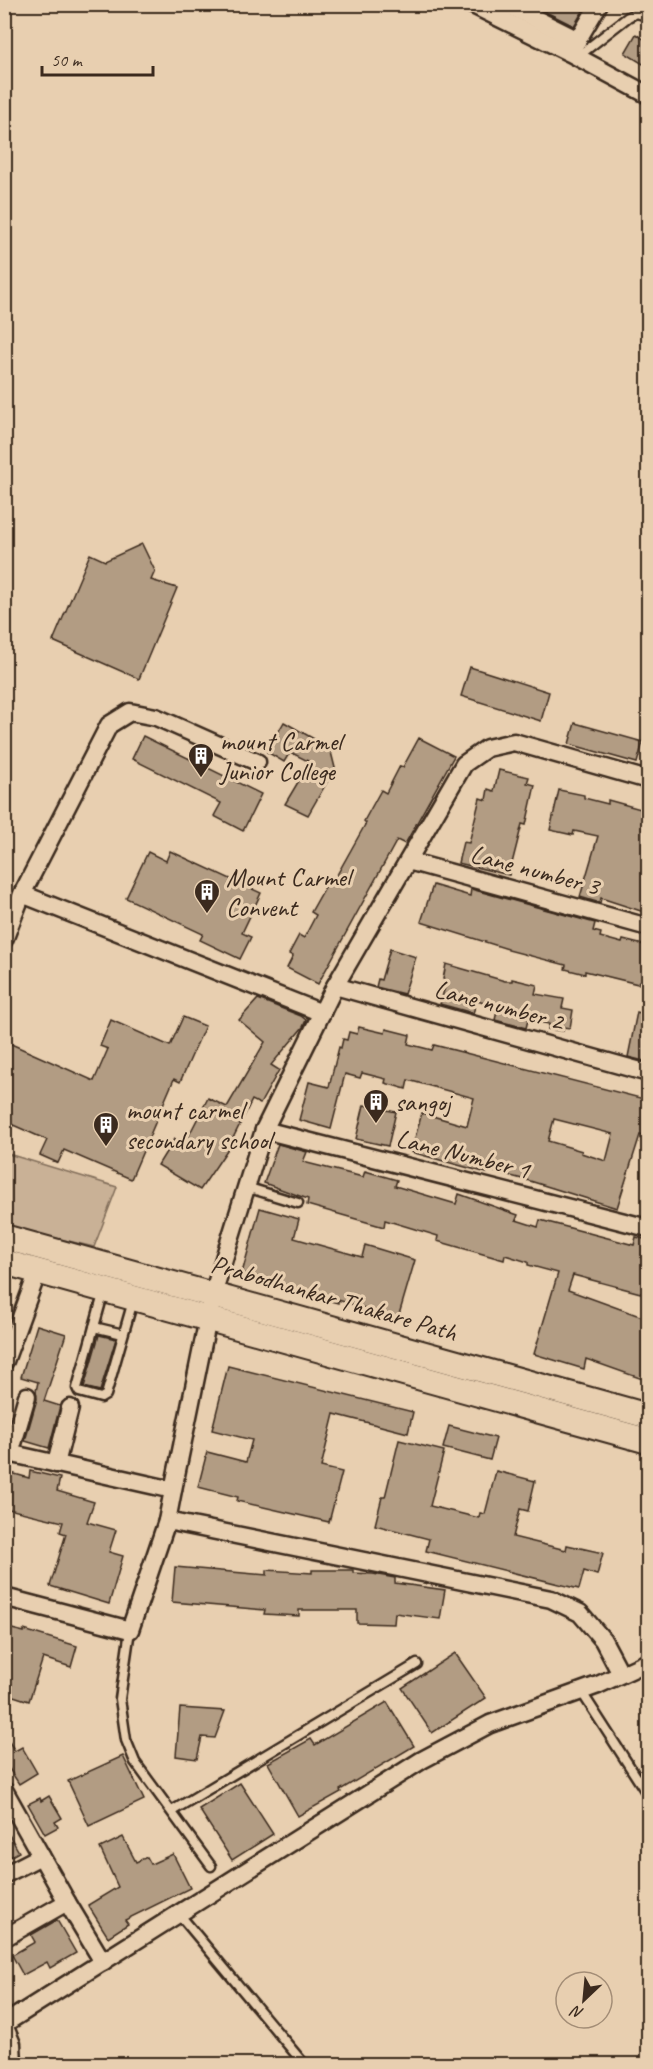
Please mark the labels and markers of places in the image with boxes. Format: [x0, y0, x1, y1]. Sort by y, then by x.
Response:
place label: mount Carmel Junior College [218, 725, 346, 788]
building icon: mount Carmel Junior College [186, 741, 216, 779]
place label: Mount Carmel Convent [226, 861, 355, 924]
building icon: Mount Carmel Convent [192, 877, 222, 915]
place label: sangoj [395, 1086, 453, 1119]
building icon: sangoj [361, 1087, 391, 1125]
place label: mount carmel secondary school [126, 1094, 276, 1157]
building icon: mount carmel secondary school [91, 1110, 121, 1148]

